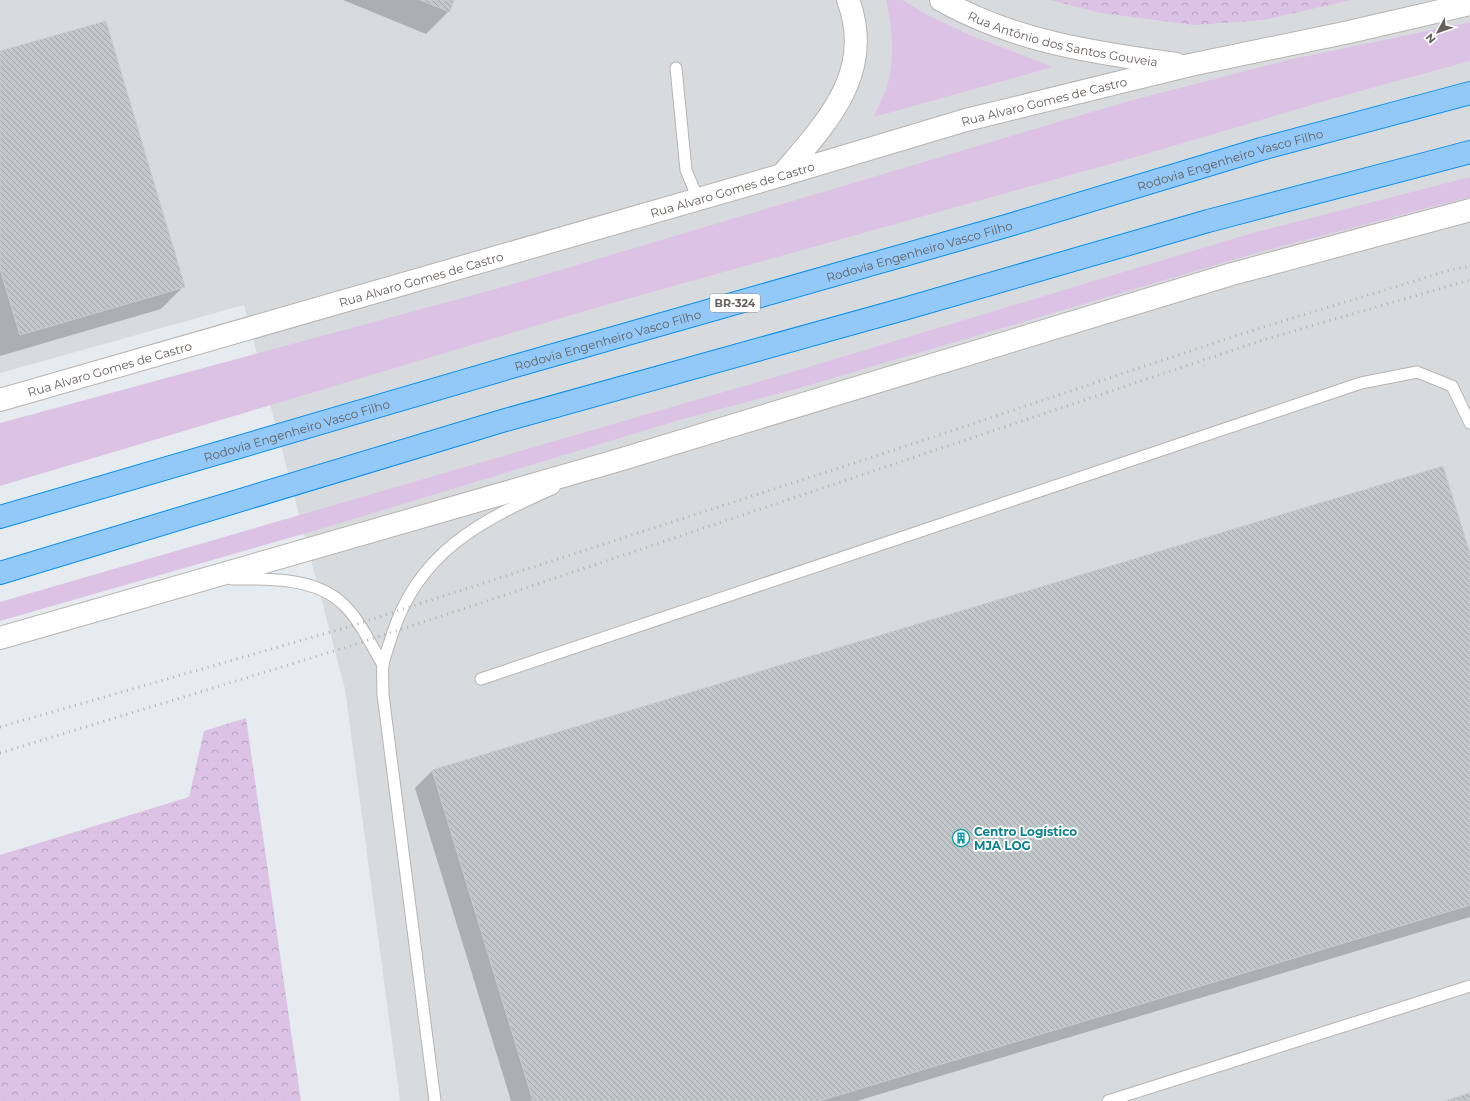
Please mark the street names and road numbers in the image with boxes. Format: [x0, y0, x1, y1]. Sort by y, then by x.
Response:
street label: Rua Antônio dos Santos Gouveia [966, 7, 1159, 69]
street label: Rua Alvaro Gomes de Castro [959, 73, 1128, 129]
street label: Rodovia Engenheiro Vasco Filho [1135, 125, 1325, 194]
street label: Rua Alvaro Gomes de Castro [648, 158, 816, 220]
street label: Rodovia Engenheiro Vasco Filho [824, 217, 1014, 284]
street label: Rua Alvaro Gomes de Castro [337, 248, 505, 310]
road number: BR-324 [710, 294, 760, 312]
street label: Rodovia Engenheiro Vasco Filho [513, 306, 703, 373]
street label: Rua Alvaro Gomes de Castro [26, 338, 194, 399]
street label: Rodovia Engenheiro Vasco Filho [202, 396, 391, 464]

